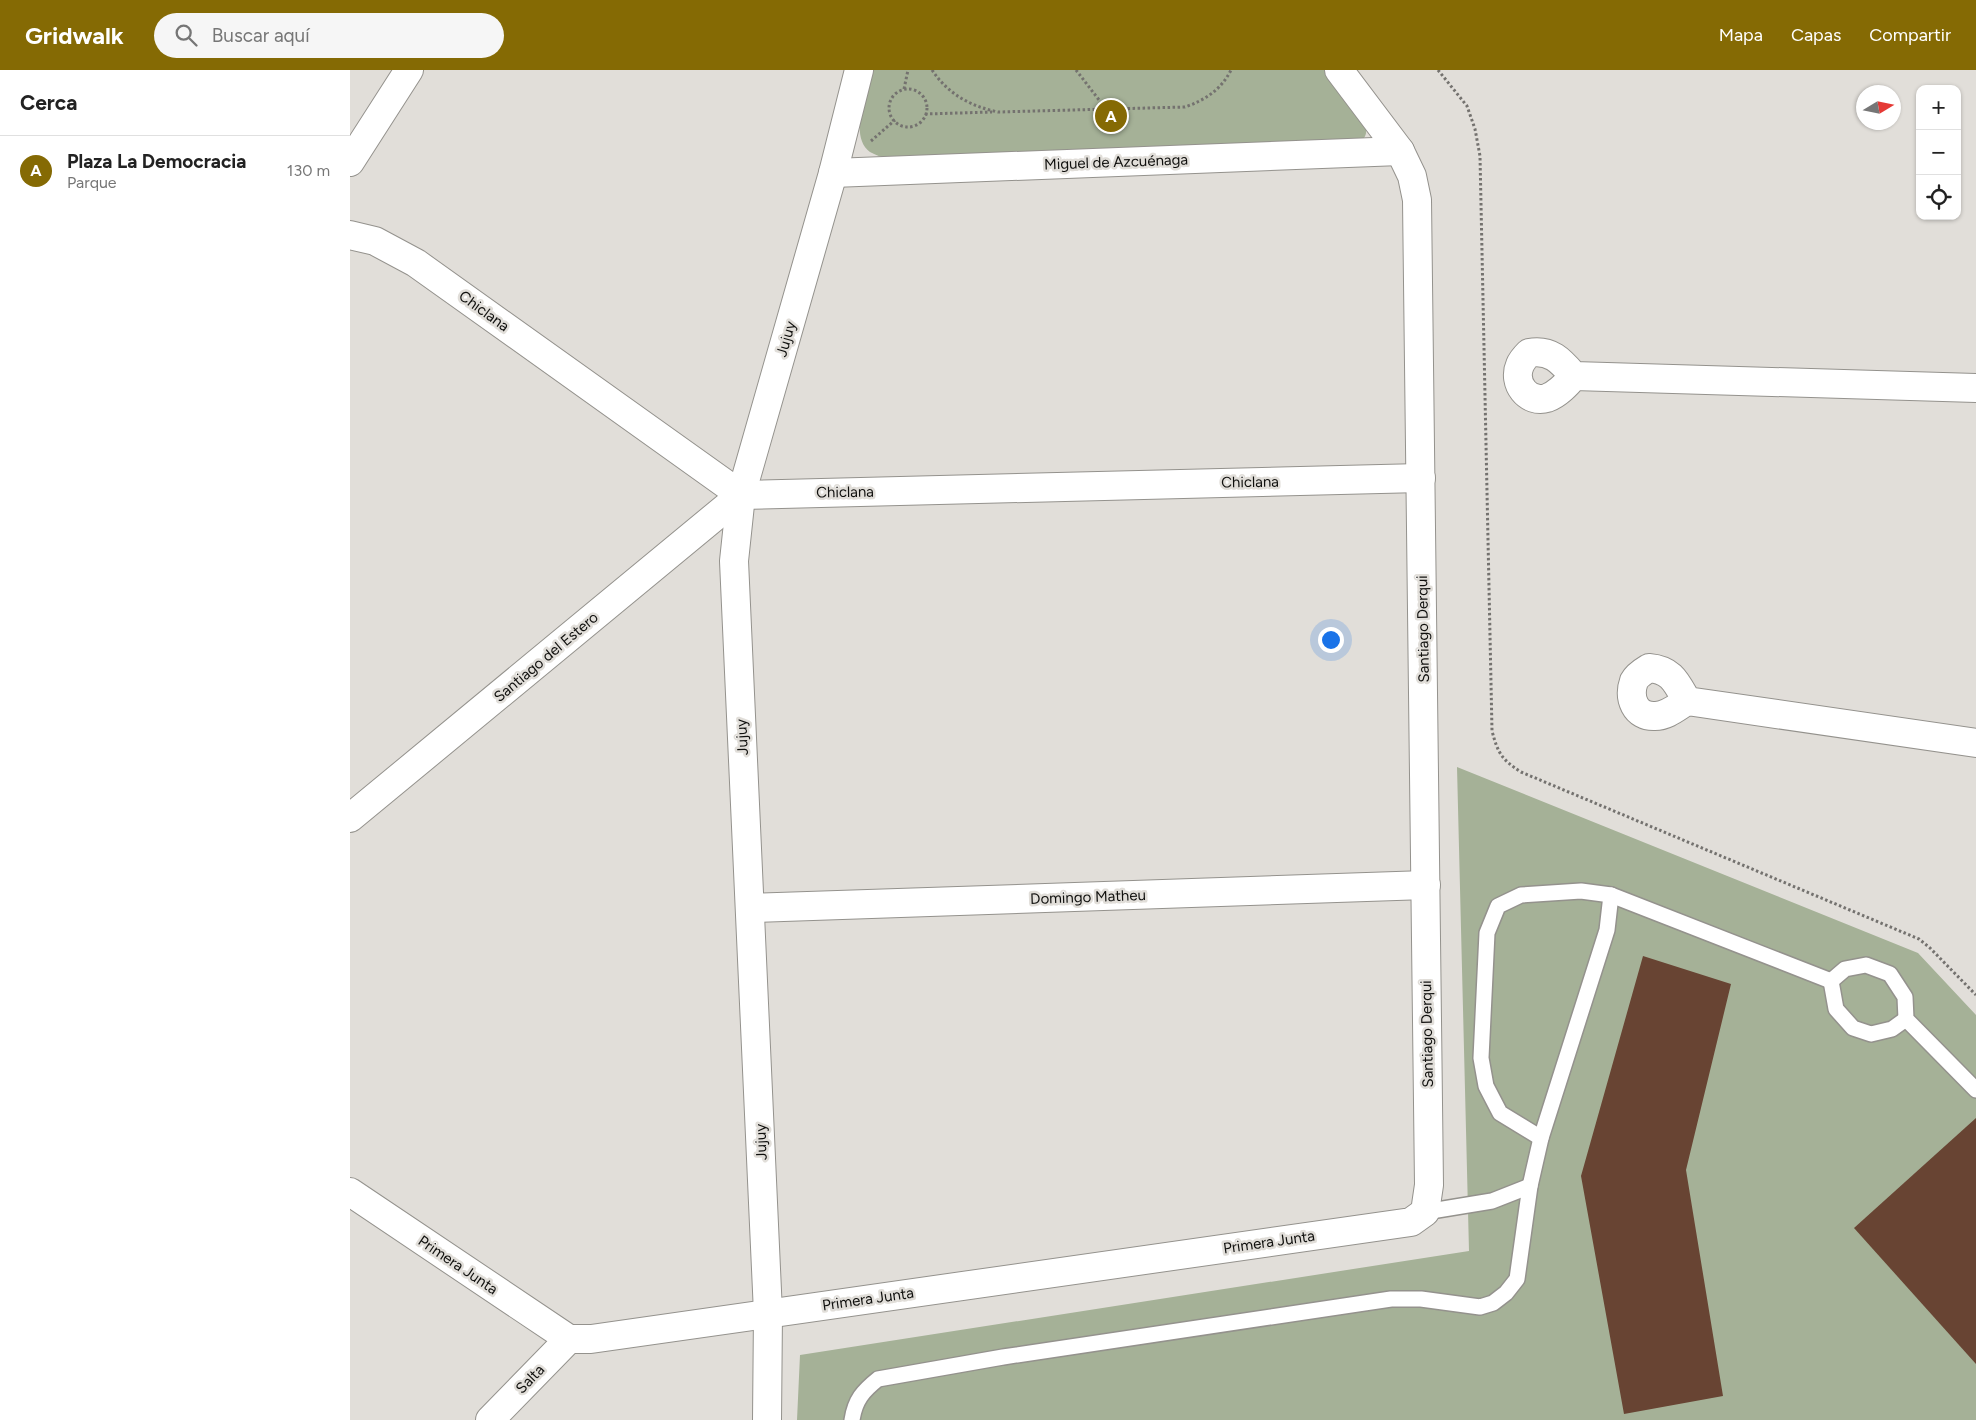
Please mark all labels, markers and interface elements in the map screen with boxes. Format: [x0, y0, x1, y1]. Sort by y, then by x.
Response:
search box [154, 13, 504, 58]
text: Gridwalk [25, 21, 124, 50]
icon: search [172, 21, 200, 49]
text: Buscar aquí [212, 24, 310, 47]
text: Mapa [1719, 24, 1763, 46]
text: Capas [1791, 24, 1841, 46]
text: Compartir [1869, 24, 1951, 46]
north arrow [1856, 85, 1901, 130]
map controls [1916, 85, 1961, 220]
button: + [1916, 85, 1961, 130]
text: Cerca [20, 90, 77, 115]
pin: A [1095, 97, 1127, 135]
button: − [1916, 130, 1961, 175]
text: Plaza La Democracia [67, 150, 246, 173]
street label: Miguel de Azcuénaga [1044, 150, 1188, 174]
text: A [30, 161, 42, 180]
text: 130 m [287, 161, 330, 180]
text: Parque [67, 173, 117, 192]
button: locate [1916, 175, 1961, 220]
street label: Chiclana [455, 287, 513, 335]
street label: Jujuy [772, 319, 800, 359]
street label: Chiclana [1221, 472, 1279, 492]
street label: Chiclana [816, 482, 874, 502]
street label: Santiago Derqui [1413, 575, 1433, 683]
street label: Santiago del Estero [490, 608, 602, 706]
your location [1318, 627, 1344, 653]
street label: Jujuy [732, 718, 752, 756]
street label: Domingo Matheu [1030, 886, 1146, 908]
street label: Santiago Derqui [1417, 980, 1437, 1088]
street label: Jujuy [751, 1123, 771, 1160]
street label: Primera Junta [1222, 1227, 1316, 1257]
street label: Primera Junta [415, 1232, 501, 1298]
street label: Primera Junta [821, 1284, 915, 1314]
street label: Salta [512, 1361, 548, 1397]

